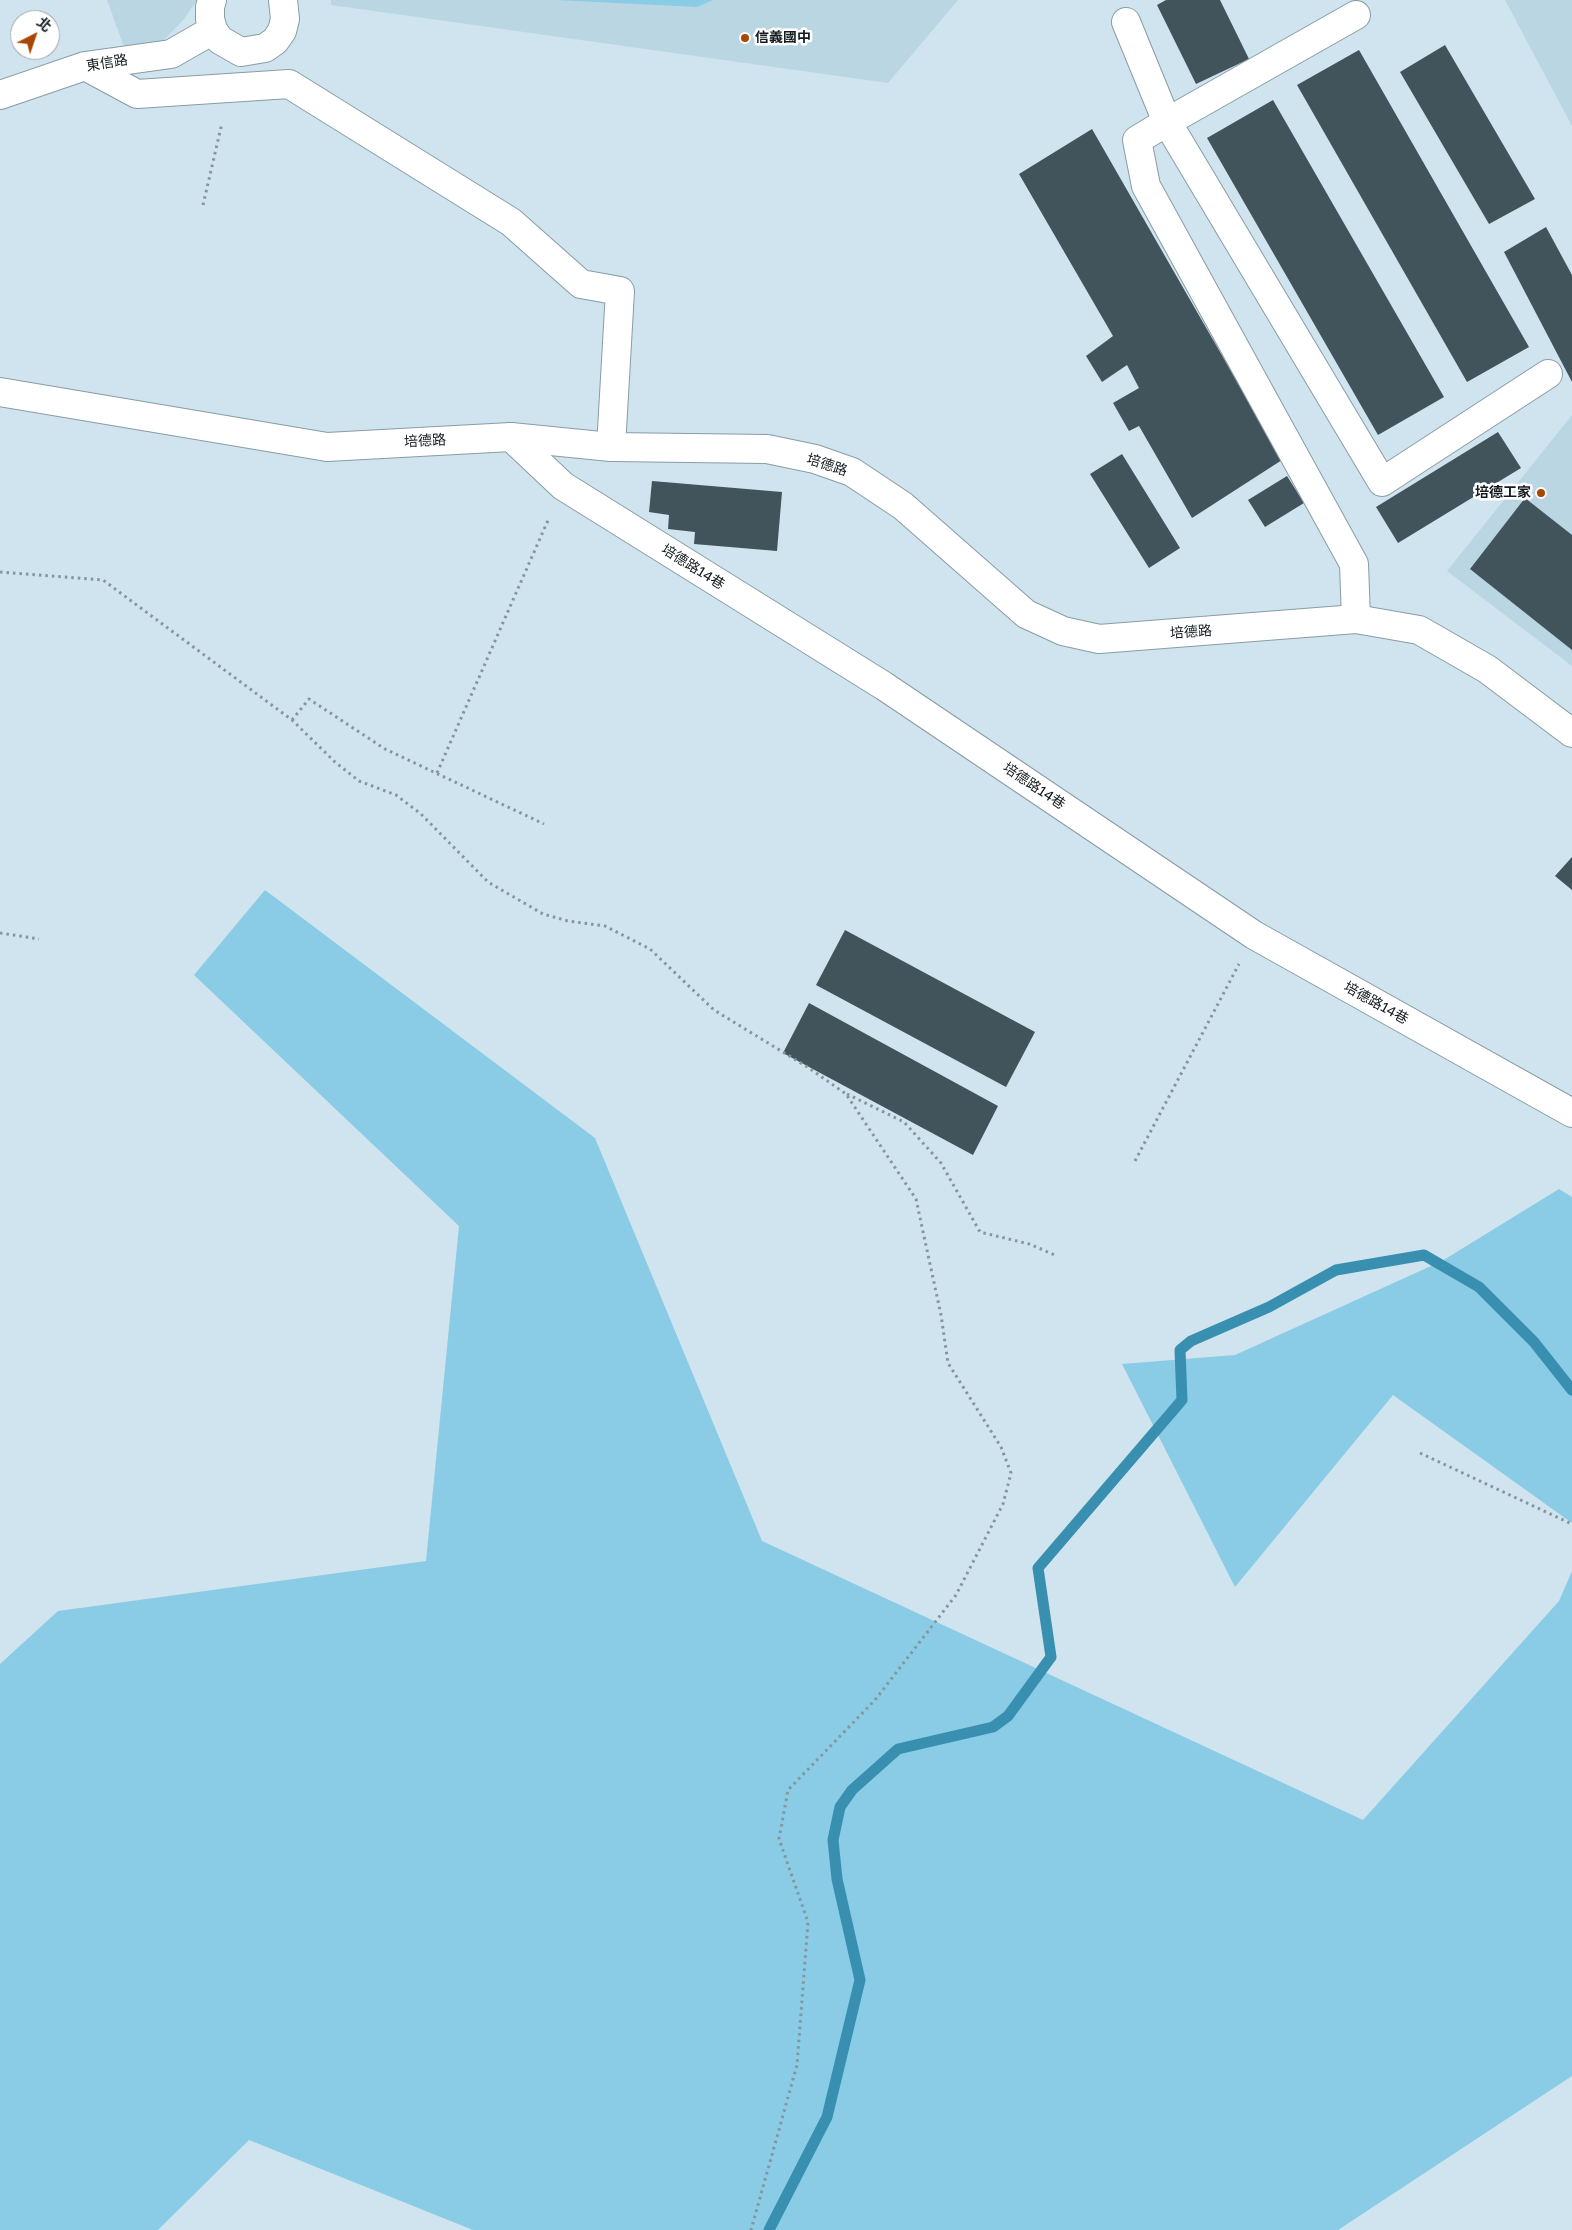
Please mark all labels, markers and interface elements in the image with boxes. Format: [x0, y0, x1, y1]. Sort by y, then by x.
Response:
north arrow [10, 10, 60, 60]
text: 北 [34, 13, 55, 35]
place label: 信義國中 [755, 30, 811, 46]
marker: 信義國中 [739, 32, 751, 44]
street label: 東信路 [85, 51, 129, 75]
street label: 培德路 [404, 432, 446, 450]
street label: 培德路 [804, 451, 850, 479]
place label: 培德工家 [1475, 485, 1531, 501]
marker: 培德工家 [1535, 487, 1547, 499]
street label: 培德路14巷 [658, 541, 728, 593]
street label: 培德路 [1169, 622, 1213, 642]
street label: 培德路14巷 [1000, 759, 1068, 813]
street label: 培德路14巷 [1341, 978, 1411, 1028]

